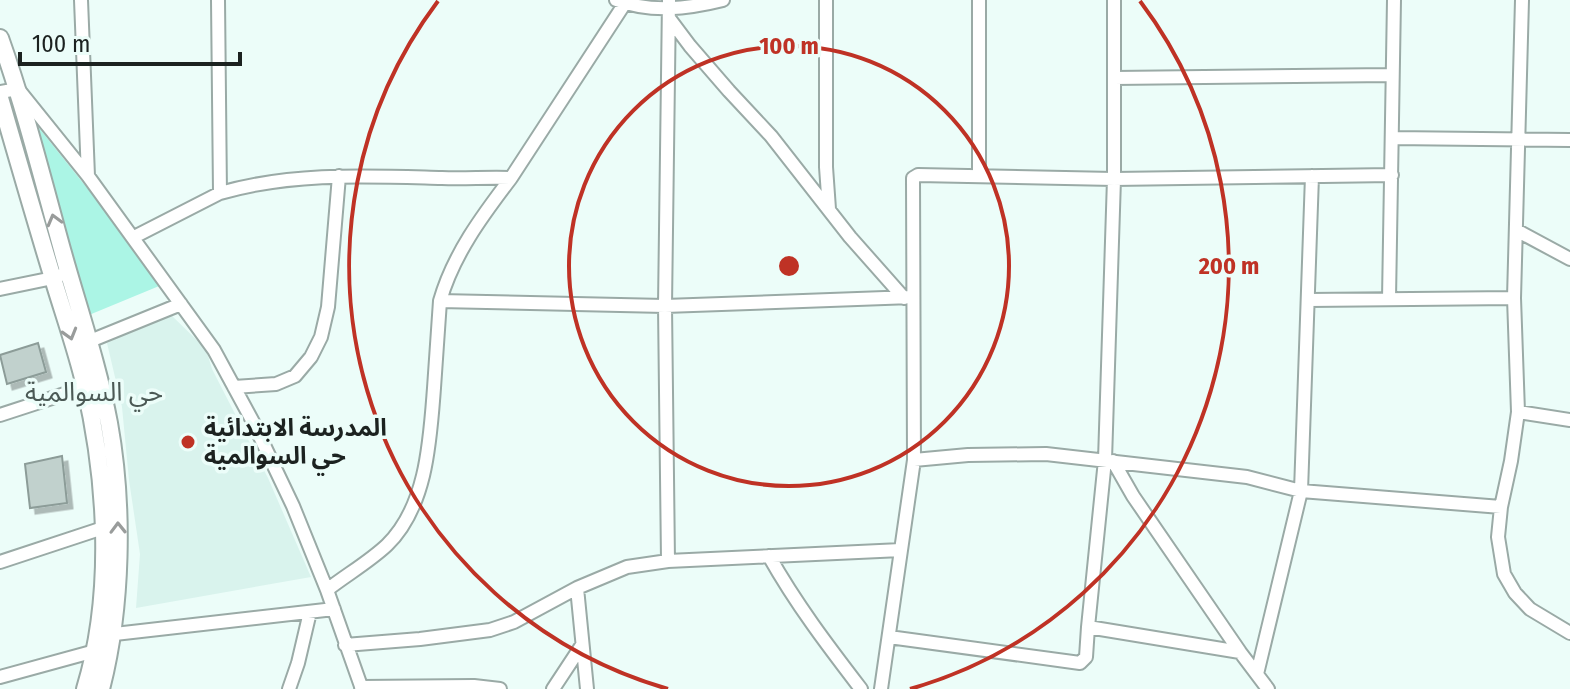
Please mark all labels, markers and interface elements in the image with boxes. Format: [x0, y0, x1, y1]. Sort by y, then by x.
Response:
scale bar [20, 16, 240, 66]
text: 100 m [32, 30, 90, 58]
text: 100 m [759, 32, 819, 60]
one-way arrow [47, 214, 63, 228]
centre of rings [775, 252, 803, 280]
text: 200 m [1198, 252, 1259, 280]
one-way arrow [61, 327, 77, 341]
district label: حي السوالمية [25, 377, 163, 412]
place label: المدرسة الابتدائية حي السوالمية [204, 414, 387, 476]
marker: المدرسة الابتدائية حي السوالمية [179, 433, 197, 451]
one-way arrow [109, 521, 127, 534]

